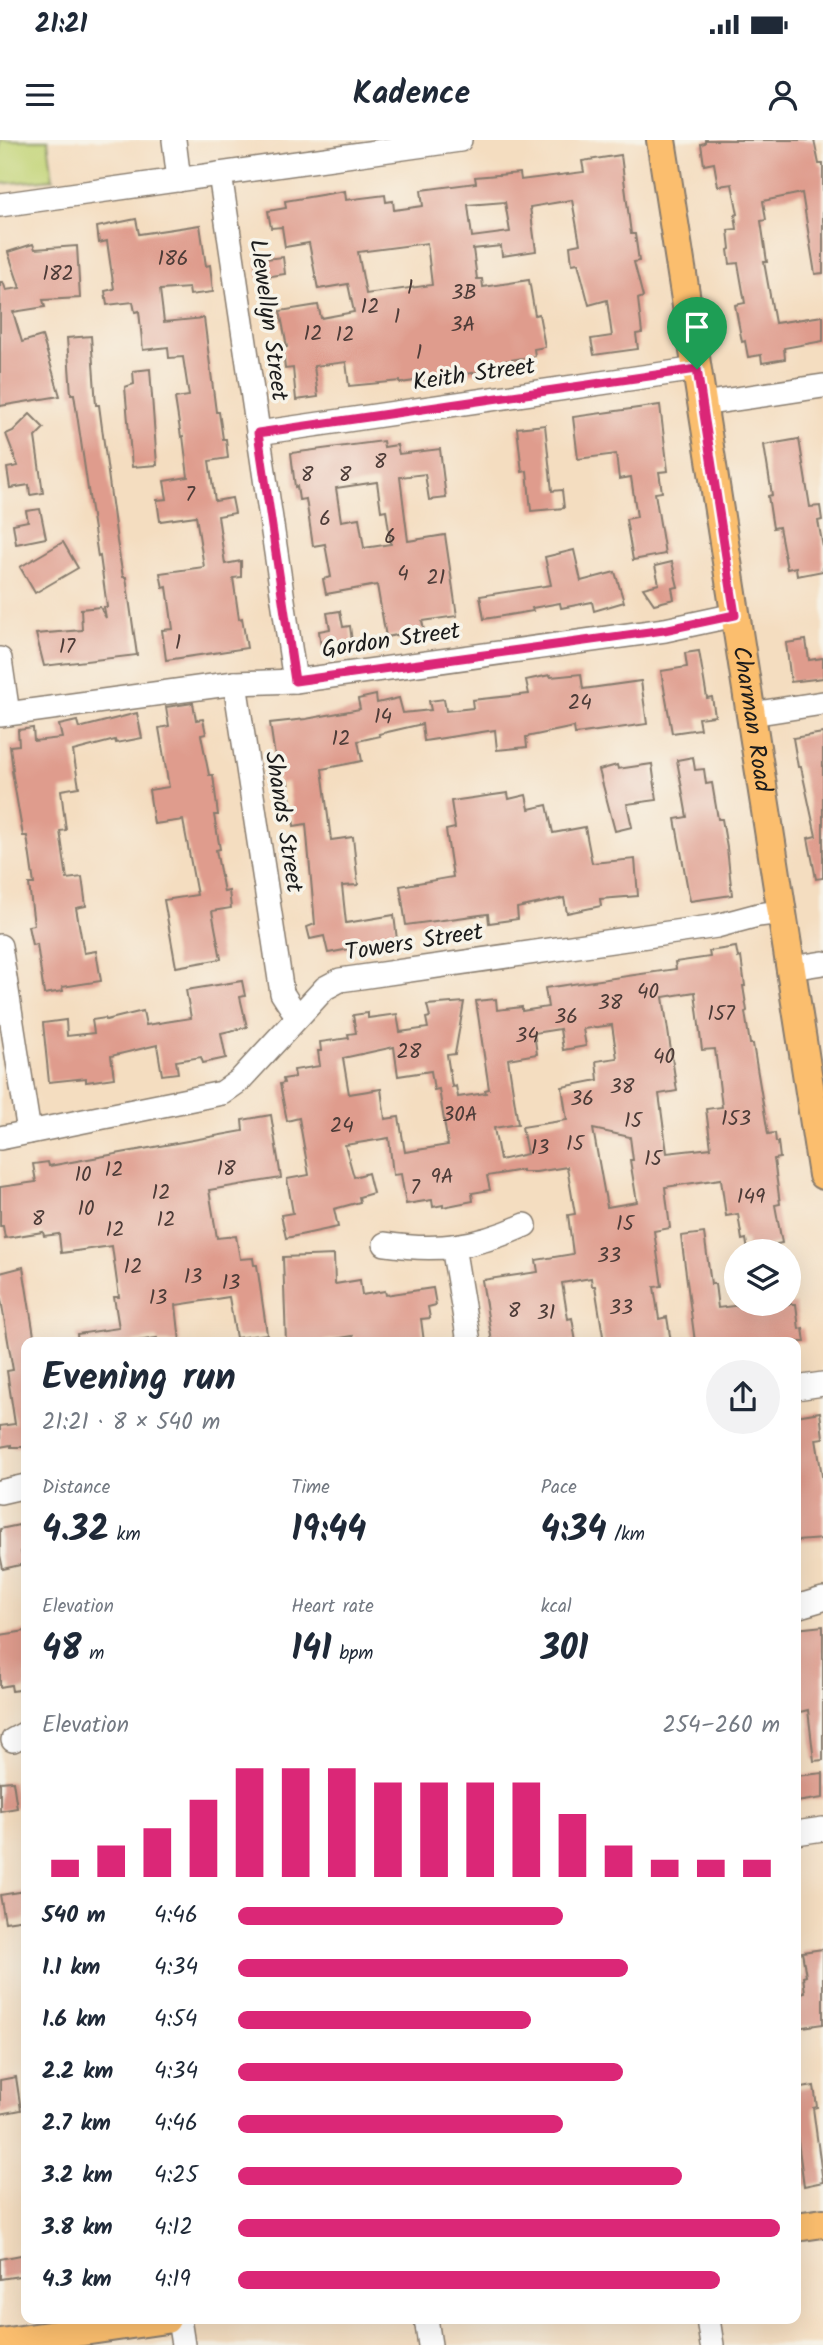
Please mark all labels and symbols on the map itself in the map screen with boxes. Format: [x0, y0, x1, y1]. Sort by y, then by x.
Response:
street label: Llewellyn Street [237, 237, 299, 404]
house number: 186 [158, 243, 188, 276]
house number: 182 [42, 258, 74, 291]
house number: 1 [407, 272, 413, 305]
house number: 3B [451, 277, 477, 310]
house number: 12 [361, 291, 379, 324]
pin [667, 297, 727, 369]
house number: 1 [394, 301, 400, 334]
house number: 3A [451, 309, 475, 342]
house number: 12 [304, 318, 322, 351]
house number: 12 [336, 319, 354, 352]
house number: 1 [416, 337, 422, 370]
street label: Keith Street [410, 347, 538, 403]
house number: 8 [374, 446, 387, 479]
house number: 8 [301, 459, 314, 492]
house number: 8 [339, 459, 352, 492]
house number: 7 [185, 479, 196, 512]
house number: 6 [319, 503, 331, 536]
house number: 6 [384, 521, 396, 554]
house number: 4 [397, 558, 409, 591]
house number: 21 [427, 562, 445, 595]
street label: Gordon Street [319, 612, 464, 670]
house number: 1 [175, 627, 181, 660]
house number: 17 [59, 631, 76, 664]
street label: Charman Road [721, 643, 782, 796]
house number: 24 [568, 687, 592, 720]
house number: 14 [374, 701, 392, 734]
house number: 12 [332, 723, 350, 756]
street label: Shands Street [253, 749, 314, 896]
street label: Towers Street [342, 913, 487, 973]
house number: 40 [637, 976, 659, 1009]
house number: 38 [598, 987, 623, 1020]
house number: 157 [707, 998, 736, 1031]
house number: 36 [554, 1001, 578, 1034]
house number: 34 [515, 1020, 539, 1053]
house number: 28 [397, 1036, 422, 1069]
house number: 40 [653, 1041, 675, 1074]
house number: 38 [610, 1071, 635, 1104]
house number: 36 [570, 1083, 594, 1116]
house number: 30A [442, 1099, 478, 1132]
house number: 153 [721, 1103, 751, 1136]
house number: 15 [624, 1105, 644, 1138]
house number: 24 [330, 1110, 354, 1143]
house number: 15 [566, 1128, 586, 1161]
house number: 13 [531, 1132, 549, 1165]
house number: 15 [644, 1143, 664, 1176]
house number: 18 [216, 1153, 236, 1186]
house number: 12 [105, 1154, 123, 1187]
house number: 10 [74, 1159, 92, 1192]
house number: 9A [430, 1161, 454, 1194]
house number: 7 [410, 1172, 421, 1205]
house number: 12 [152, 1177, 170, 1210]
house number: 149 [737, 1181, 765, 1214]
house number: 10 [77, 1193, 95, 1226]
house number: 8 [32, 1203, 45, 1236]
house number: 12 [157, 1204, 175, 1237]
house number: 15 [616, 1208, 636, 1241]
house number: 12 [106, 1214, 124, 1247]
house number: 33 [597, 1240, 621, 1273]
house number: 12 [124, 1251, 142, 1284]
house number: 13 [184, 1261, 202, 1294]
house number: 13 [222, 1267, 240, 1300]
house number: 13 [149, 1282, 167, 1315]
house number: 33 [609, 1292, 633, 1325]
house number: 8 [508, 1295, 521, 1328]
house number: 31 [537, 1297, 555, 1330]

